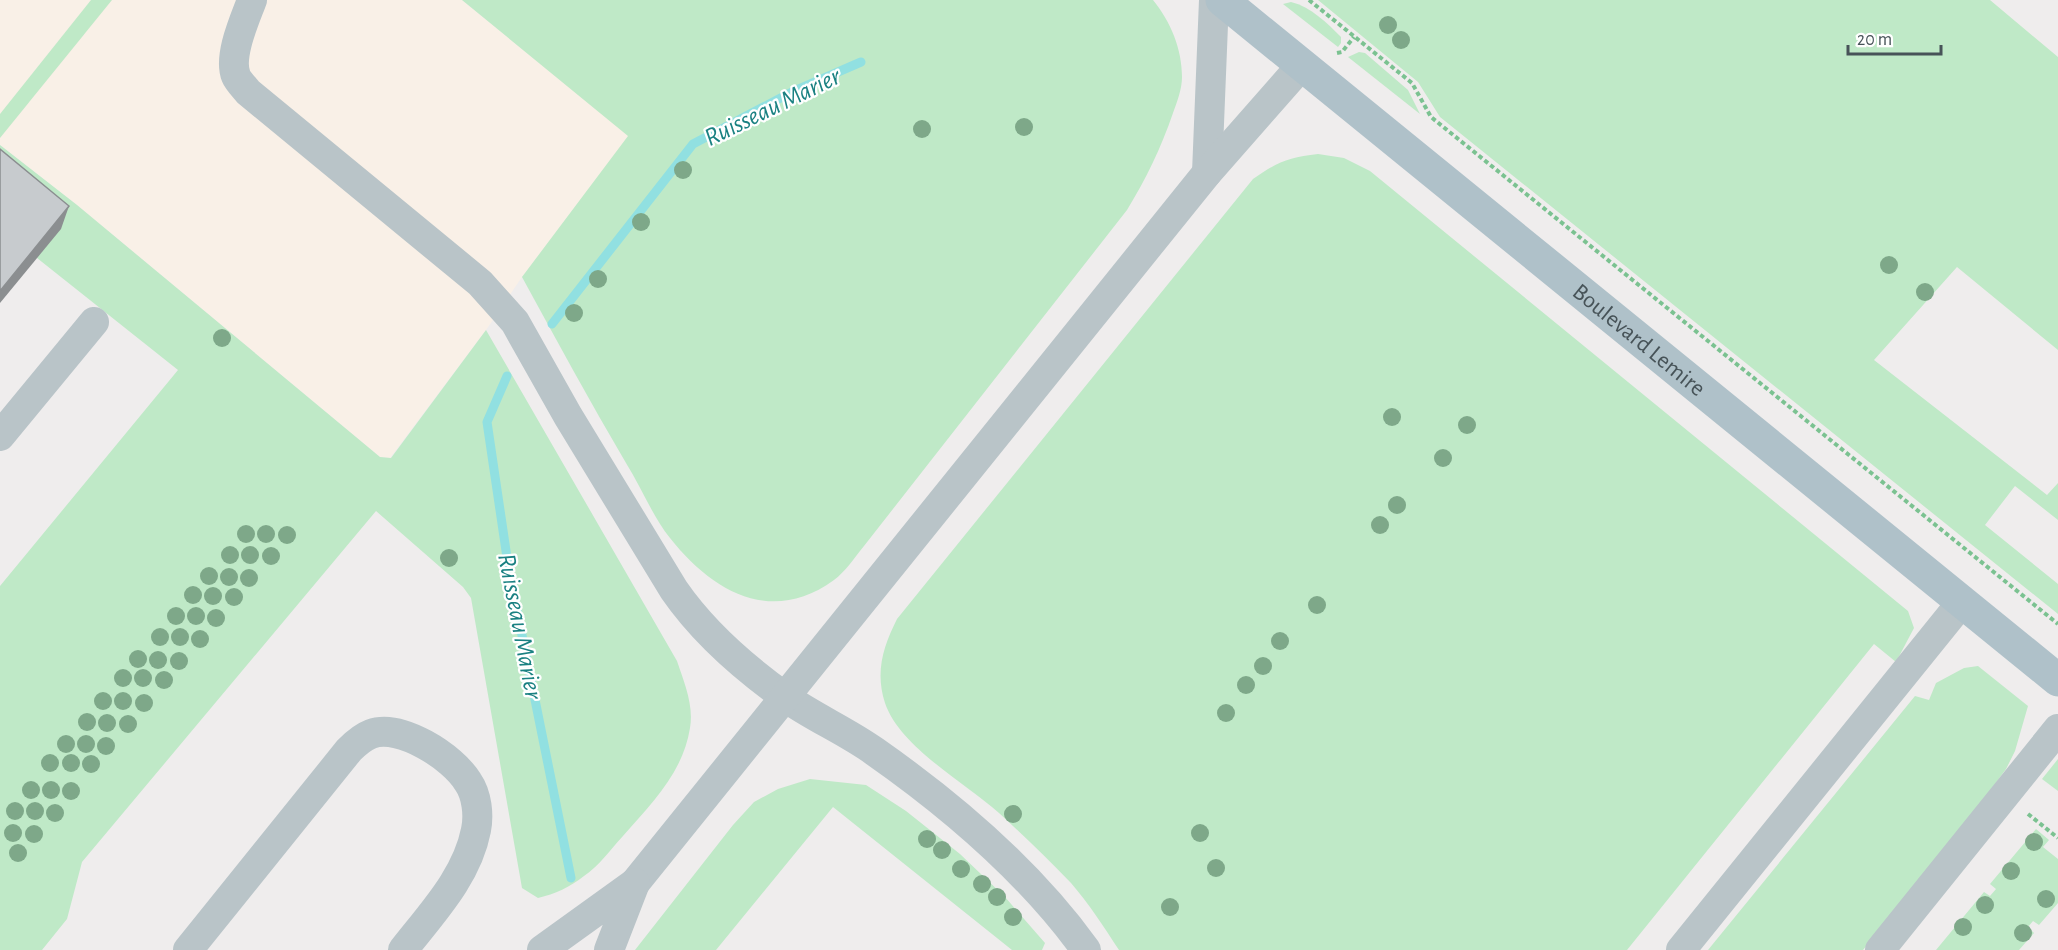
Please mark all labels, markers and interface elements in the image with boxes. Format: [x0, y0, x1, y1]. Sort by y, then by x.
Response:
scale bar [1848, 18, 1941, 56]
text: 20 m [1857, 31, 1892, 49]
water label: Ruisseau Marier [700, 62, 846, 151]
street label: Boulevard Lemire [1568, 280, 1710, 401]
water label: Ruisseau Marier [493, 551, 547, 703]

